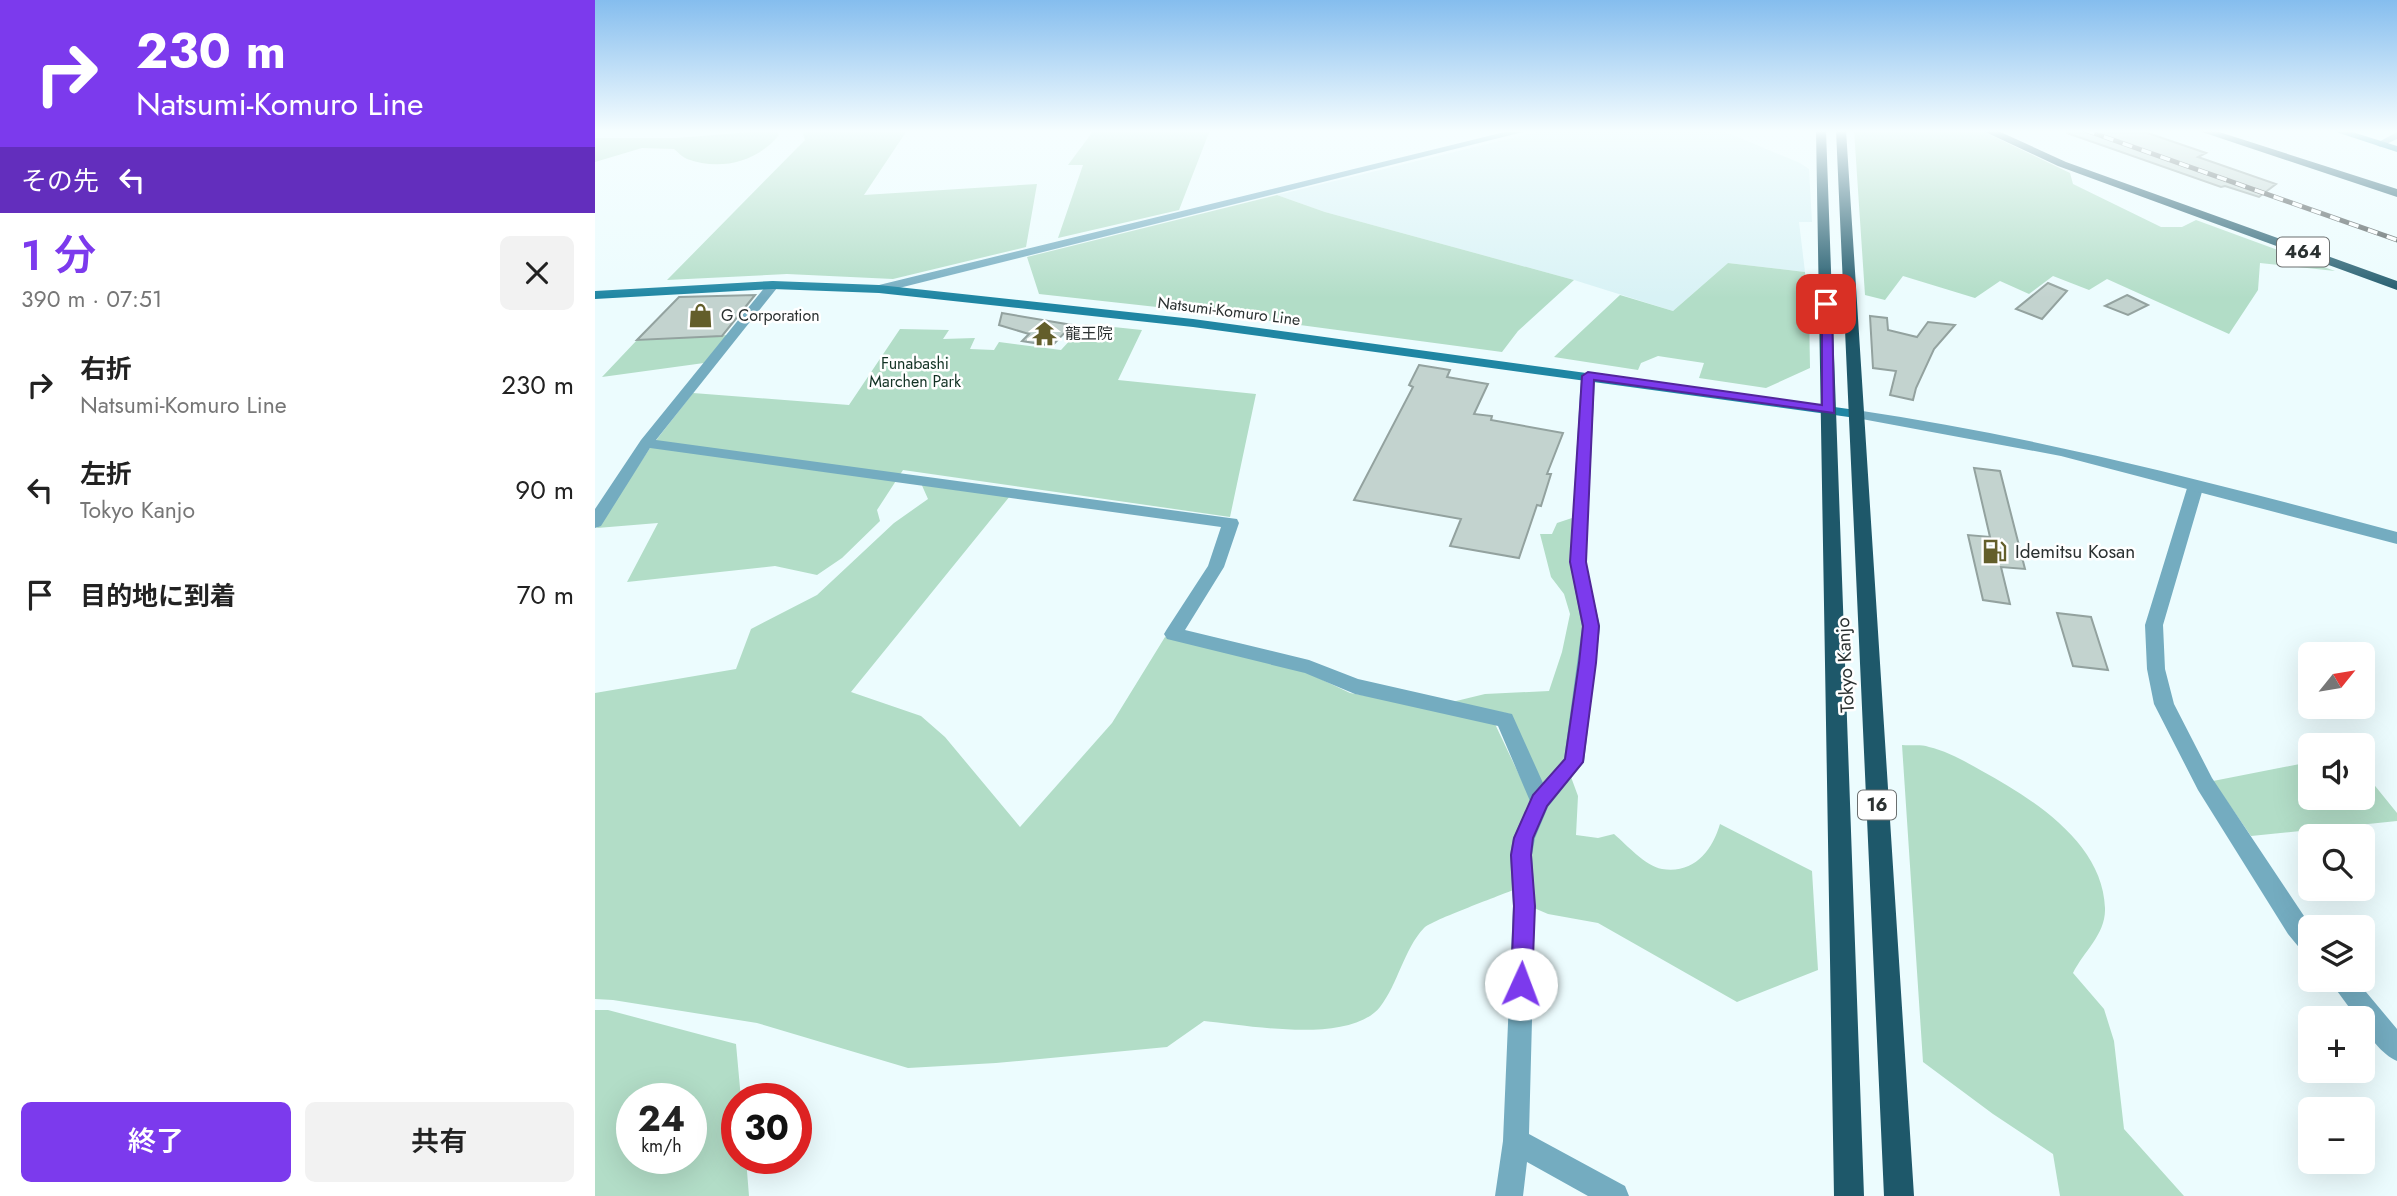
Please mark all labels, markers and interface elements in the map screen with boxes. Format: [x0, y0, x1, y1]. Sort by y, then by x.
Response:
text: 230 m [136, 16, 286, 86]
icon: right [21, 28, 112, 119]
text: Natsumi-Komuro Line [136, 81, 424, 127]
icon: left [113, 161, 151, 199]
text: その先 [21, 162, 99, 200]
text: 1 分 [21, 225, 96, 286]
button: close [500, 236, 574, 310]
road number: 464 [2277, 238, 2329, 266]
pin [1796, 274, 1856, 334]
text: 390 m · 07:51 [21, 282, 162, 316]
icon: arrive [1807, 285, 1845, 323]
street label: Natsumi-Komuro Line [1156, 291, 1302, 331]
shop icon: G Corporation [687, 301, 715, 329]
place label: G Corporation [721, 304, 820, 327]
temple icon: 龍王院 [1031, 319, 1059, 347]
place label: 龍王院 [1065, 322, 1113, 345]
text: 右折 [80, 350, 132, 388]
park label: Funabashi Marchen Park [869, 352, 962, 393]
icon: right [21, 366, 59, 404]
text: 230 m [501, 366, 574, 404]
text: Natsumi-Komuro Line [80, 388, 287, 422]
text: 左折 [80, 455, 132, 493]
icon: left [21, 471, 59, 509]
text: 90 m [515, 471, 574, 509]
text: Tokyo Kanjo [80, 493, 195, 527]
fuel station icon: Idemitsu Kosan [1981, 537, 2009, 565]
place label: Idemitsu Kosan [2015, 538, 2135, 565]
icon: arrive [21, 576, 59, 614]
text: 70 m [517, 576, 574, 614]
text: 目的地に到着 [80, 577, 236, 615]
street label: Tokyo Kanjo [1829, 617, 1861, 713]
north arrow [2298, 642, 2375, 719]
map controls [2298, 642, 2375, 1174]
button: sound [2298, 733, 2375, 810]
road number: 16 [1858, 790, 1896, 820]
button: search [2298, 824, 2375, 901]
button: layers [2298, 915, 2375, 992]
position arrow [1484, 947, 1558, 1021]
button: + [2298, 1006, 2375, 1083]
speed limit sign: 30 [721, 1083, 812, 1174]
text: 24 [638, 1094, 685, 1144]
button: − [2298, 1097, 2375, 1174]
button: 終了 [21, 1102, 291, 1182]
button: 共有 [305, 1102, 574, 1182]
text: km/h [641, 1133, 682, 1159]

